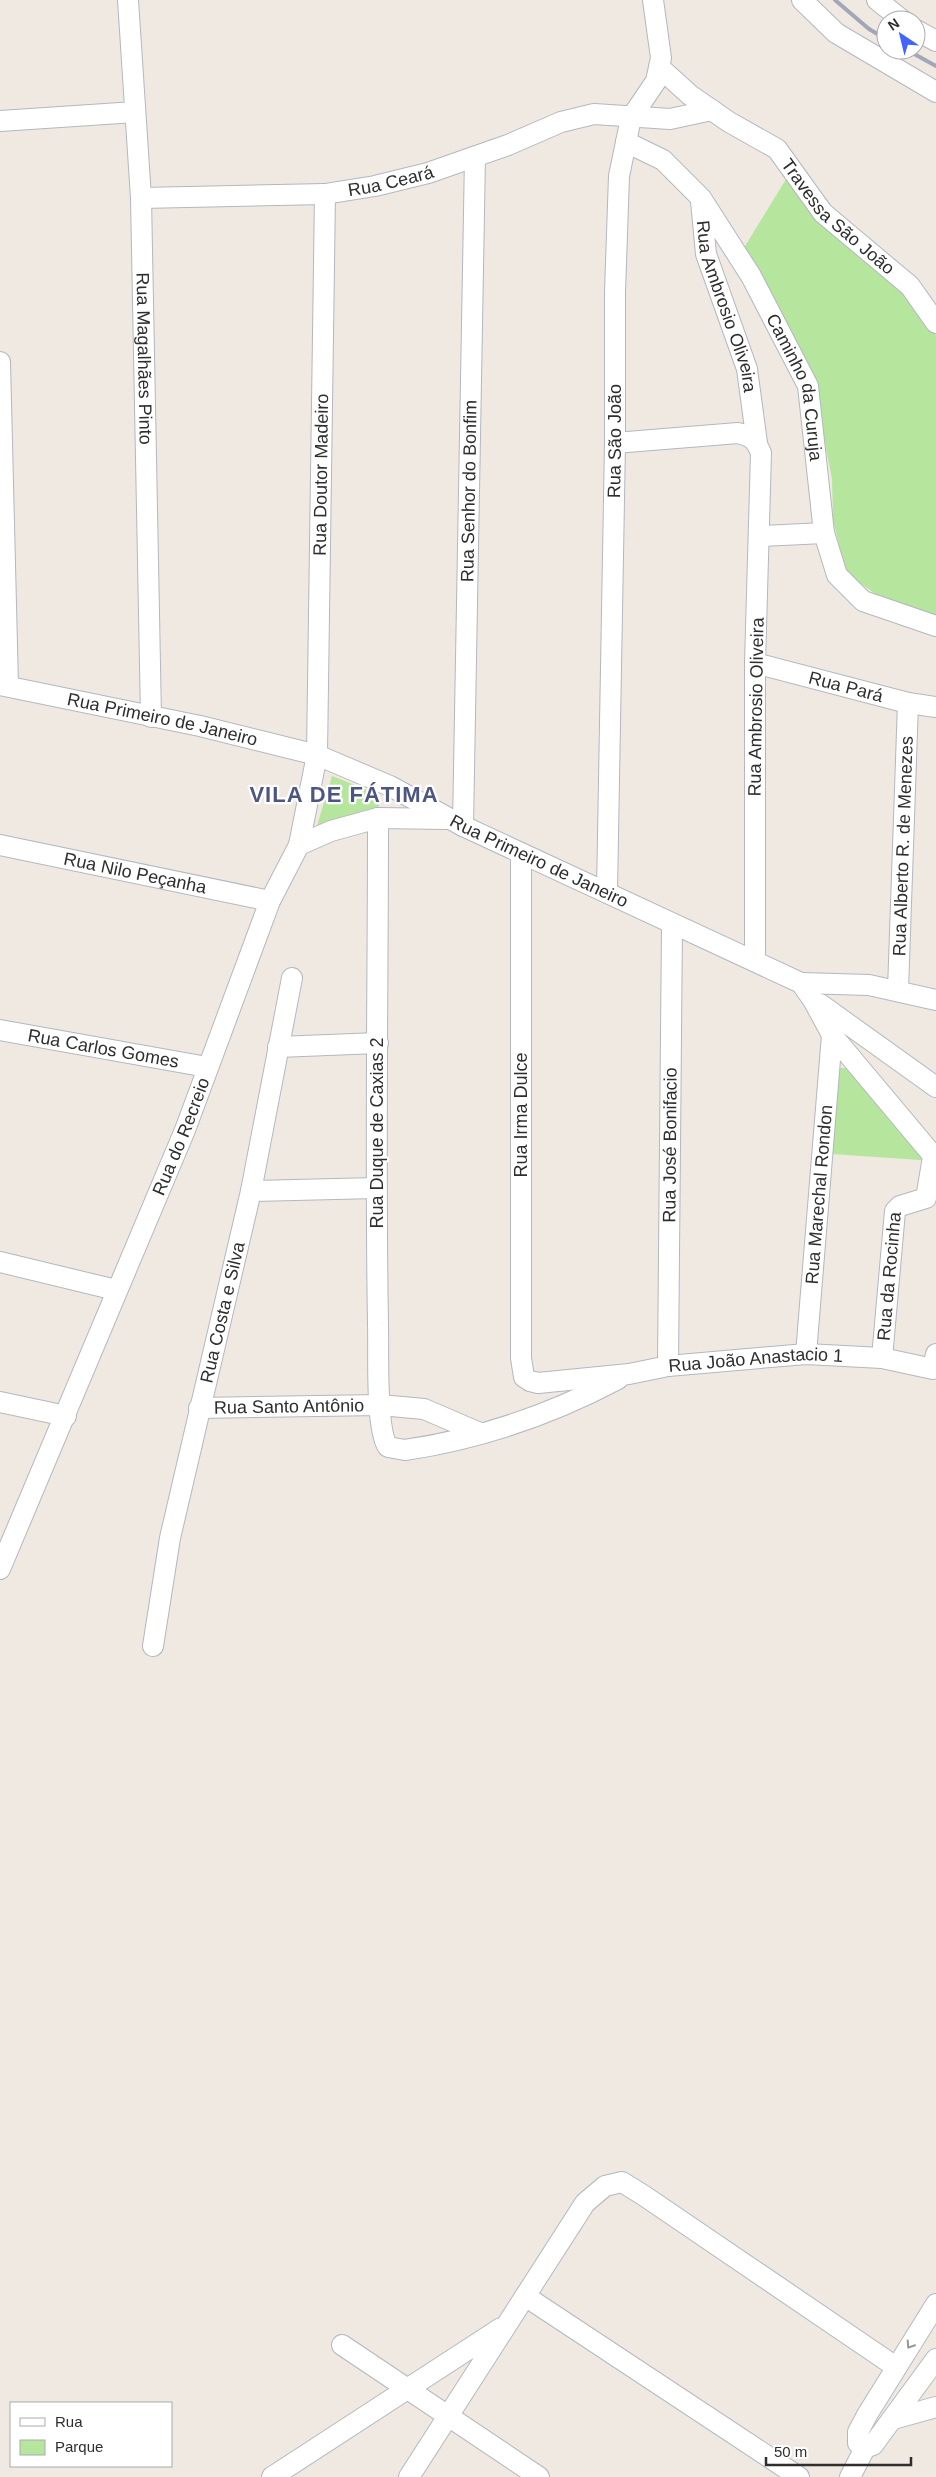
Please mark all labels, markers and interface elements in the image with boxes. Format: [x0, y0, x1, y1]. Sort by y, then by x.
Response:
north arrow [876, 10, 926, 60]
text: N [885, 15, 902, 34]
street label: Travessa São João [777, 155, 898, 279]
street label: Rua Ceará [347, 161, 437, 200]
street label: Rua Ambrosio Oliveira [693, 219, 760, 394]
street label: Rua Magalhães Pinto [132, 272, 156, 445]
street label: Caminho da Curuja [762, 310, 826, 463]
street label: Rua São João [604, 384, 625, 498]
street label: Rua Doutor Madeiro [310, 394, 332, 556]
street label: Rua Senhor do Bonfim [457, 400, 481, 582]
street label: Rua Ambrosio Oliveira [744, 616, 768, 797]
street label: Rua Pará [807, 667, 886, 706]
street label: Rua Primeiro de Janeiro [65, 689, 260, 750]
street label: Rua Alberto R. de Menezes [889, 736, 917, 957]
district label: VILA DE FÁTIMA [249, 782, 439, 807]
street label: Rua Primeiro de Janeiro [446, 811, 631, 911]
street label: Rua Nilo Peçanha [62, 848, 209, 898]
street label: Rua Carlos Gomes [26, 1025, 180, 1072]
street label: Rua Duque de Caxias 2 [367, 1037, 387, 1229]
street label: Rua Irma Dulce [511, 1052, 531, 1178]
street label: Rua José Bonifacio [659, 1067, 681, 1223]
street label: Rua do Recreio [149, 1075, 214, 1198]
street label: Rua Marechal Rondon [802, 1104, 836, 1285]
street label: Rua da Rocinha [874, 1210, 905, 1342]
street label: Rua Costa e Silva [197, 1239, 249, 1385]
street label: Rua João Anastacio 1 [668, 1344, 844, 1376]
street label: Rua Santo Antônio [214, 1395, 364, 1418]
one-way arrow [906, 2340, 916, 2349]
legend [10, 2402, 172, 2467]
text: Rua [55, 2413, 83, 2430]
scale bar [766, 2434, 911, 2466]
text: Parque [55, 2438, 103, 2455]
text: 50 m [774, 2443, 807, 2460]

